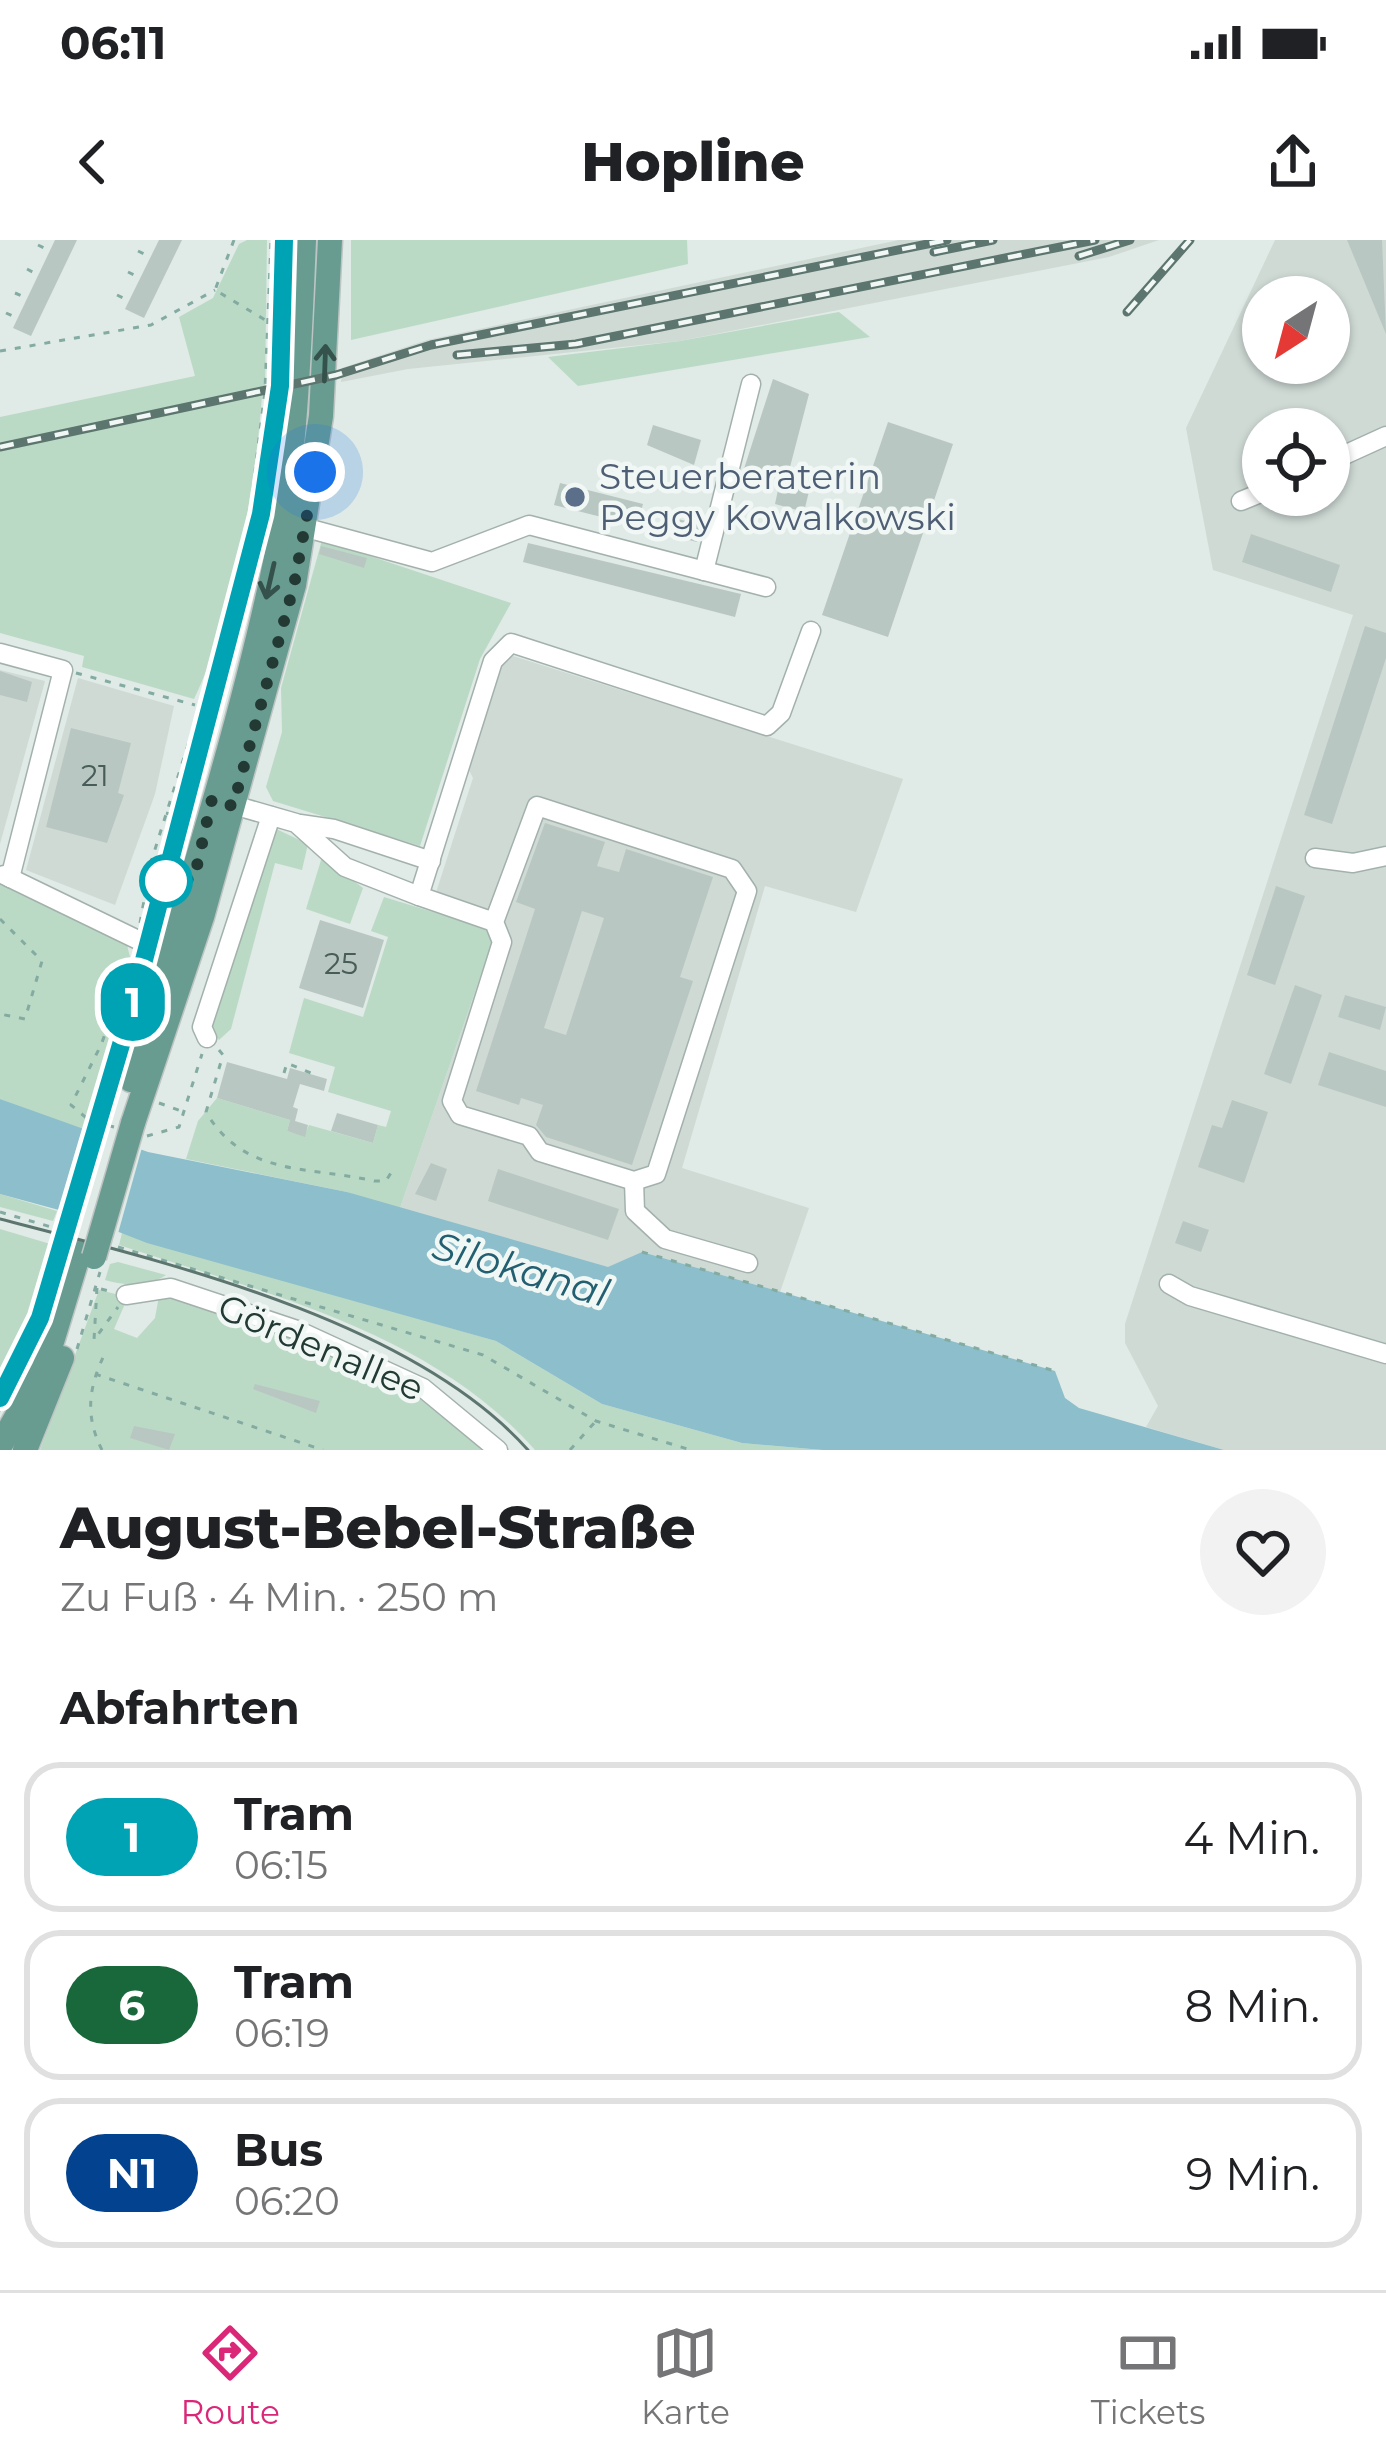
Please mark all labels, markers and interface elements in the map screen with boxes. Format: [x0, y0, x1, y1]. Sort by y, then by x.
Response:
text: 06:11 [60, 15, 166, 70]
icon: back [60, 129, 126, 195]
text: Hopline [581, 129, 805, 195]
icon: share [1260, 129, 1326, 195]
north arrow [1242, 276, 1350, 384]
map controls [1242, 276, 1350, 516]
one-way arrow [313, 344, 336, 383]
button: locate [1242, 408, 1350, 516]
your location [285, 442, 345, 502]
place label: Steuerberaterin Peggy Kowalkowski [599, 454, 956, 539]
marker: Steuerberaterin Peggy Kowalkowski [562, 484, 588, 510]
one-way arrow [258, 561, 280, 599]
house number: 21 [81, 757, 109, 794]
unlabelled marker [141, 856, 191, 906]
house number: 25 [324, 945, 358, 982]
line badge: 1 [94, 963, 172, 1041]
text: 1 [125, 976, 141, 1028]
water label: Silokanal [427, 1221, 615, 1317]
street label: Gördenallee [212, 1284, 430, 1410]
button: heart [1200, 1489, 1326, 1615]
text: August-Bebel-Straße [60, 1493, 696, 1562]
text: Zu Fuß · 4 Min. · 250 m [60, 1573, 498, 1621]
text: Abfahrten [60, 1680, 300, 1735]
text: Tram [234, 1786, 354, 1841]
text: 4 Min. [1183, 1810, 1320, 1865]
text: 1 [124, 1811, 140, 1863]
text: 06:15 [234, 1841, 328, 1889]
text: Tram [234, 1954, 354, 2009]
text: 8 Min. [1184, 1978, 1320, 2033]
text: 6 [119, 1979, 145, 2031]
text: 06:19 [234, 2009, 330, 2057]
text: Bus [234, 2122, 323, 2177]
text: 9 Min. [1186, 2146, 1320, 2201]
text: N1 [107, 2147, 157, 2199]
text: 06:20 [234, 2177, 340, 2225]
tab: Route [181, 2320, 280, 2432]
tab: Karte [641, 2320, 730, 2432]
tab: Tickets [1091, 2320, 1205, 2432]

